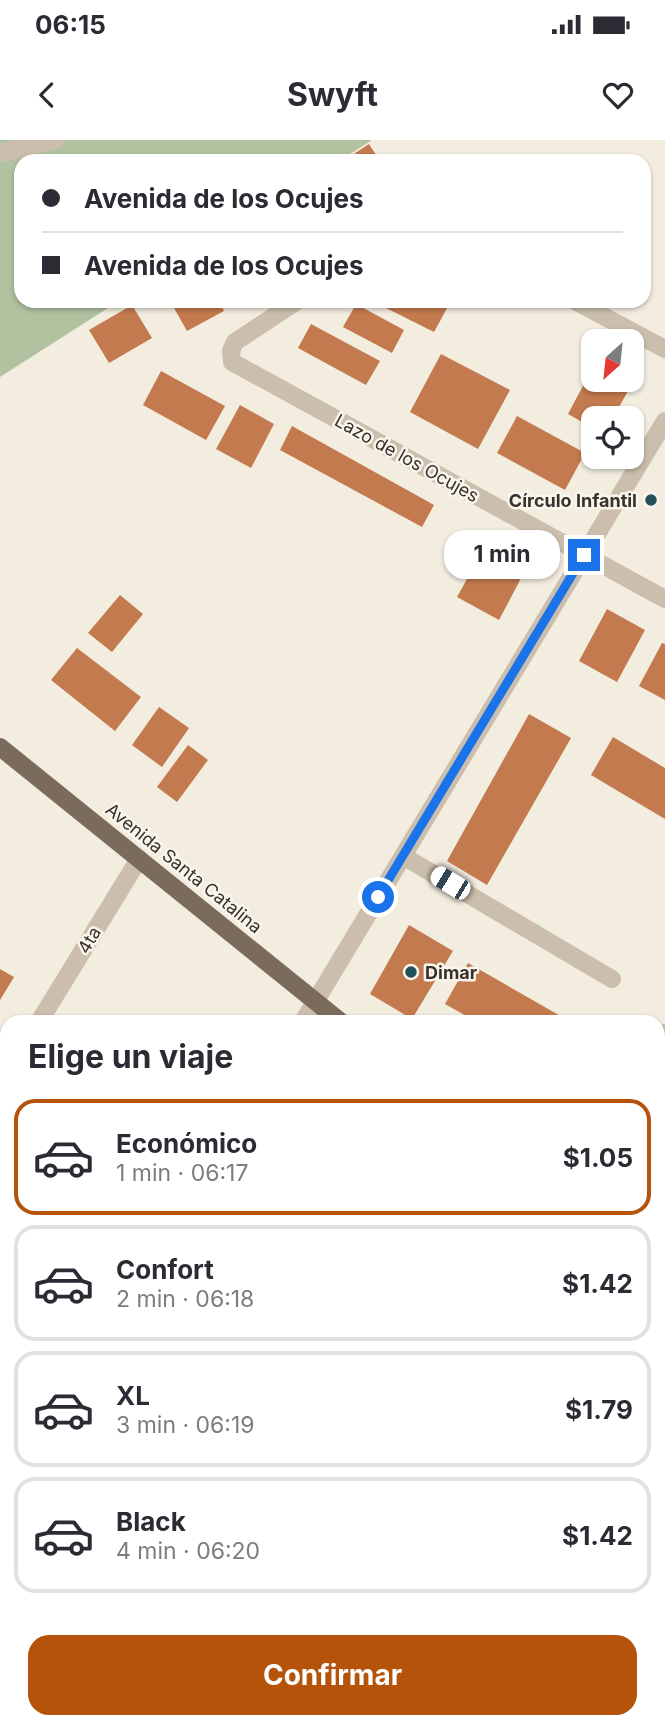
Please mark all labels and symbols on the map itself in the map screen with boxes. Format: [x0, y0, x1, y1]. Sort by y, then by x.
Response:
north arrow [581, 329, 644, 392]
street label: Lazo de los Ocujes [331, 410, 483, 506]
place label: Círculo Infantil [509, 490, 637, 511]
marker: Círculo Infantil [643, 492, 659, 508]
callout: 1 min [444, 530, 560, 580]
route end [568, 539, 600, 571]
street label: Avenida Santa Catalina [102, 799, 266, 937]
car [427, 863, 474, 903]
route start [362, 881, 394, 913]
street label: 4ta [73, 923, 105, 957]
place label: Dimar [425, 962, 477, 983]
marker: Dimar [403, 964, 419, 980]

